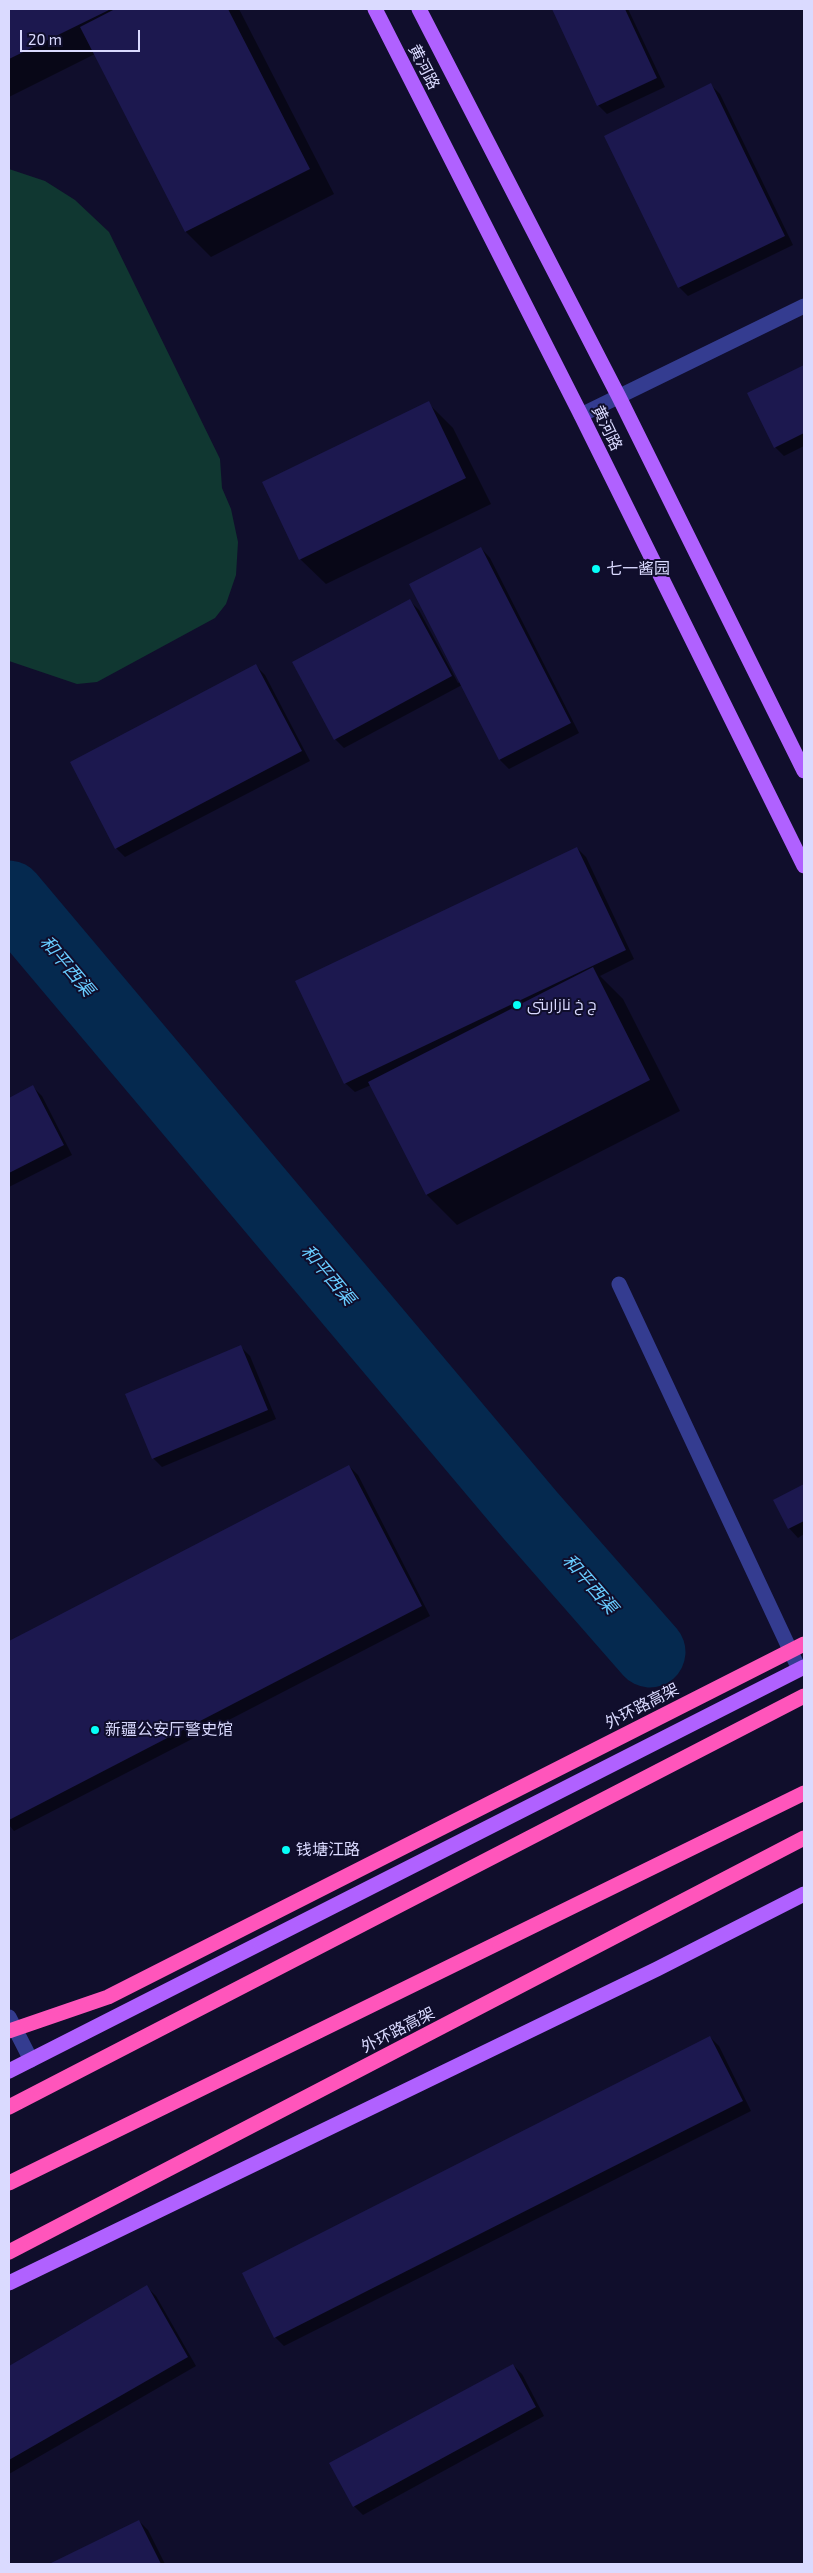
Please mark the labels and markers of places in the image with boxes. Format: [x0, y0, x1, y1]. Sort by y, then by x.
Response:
place label: 七一酱园 [606, 559, 670, 579]
marker: 七一酱园 [590, 563, 602, 575]
place label: ج خ نازارىتى [527, 995, 596, 1015]
marker: ج خ نازارىتى [511, 999, 523, 1011]
place label: 新疆公安厅警史馆 [105, 1720, 233, 1740]
marker: 新疆公安厅警史馆 [89, 1724, 101, 1736]
place label: 钱塘江路 [296, 1840, 360, 1860]
marker: 钱塘江路 [280, 1844, 292, 1856]

